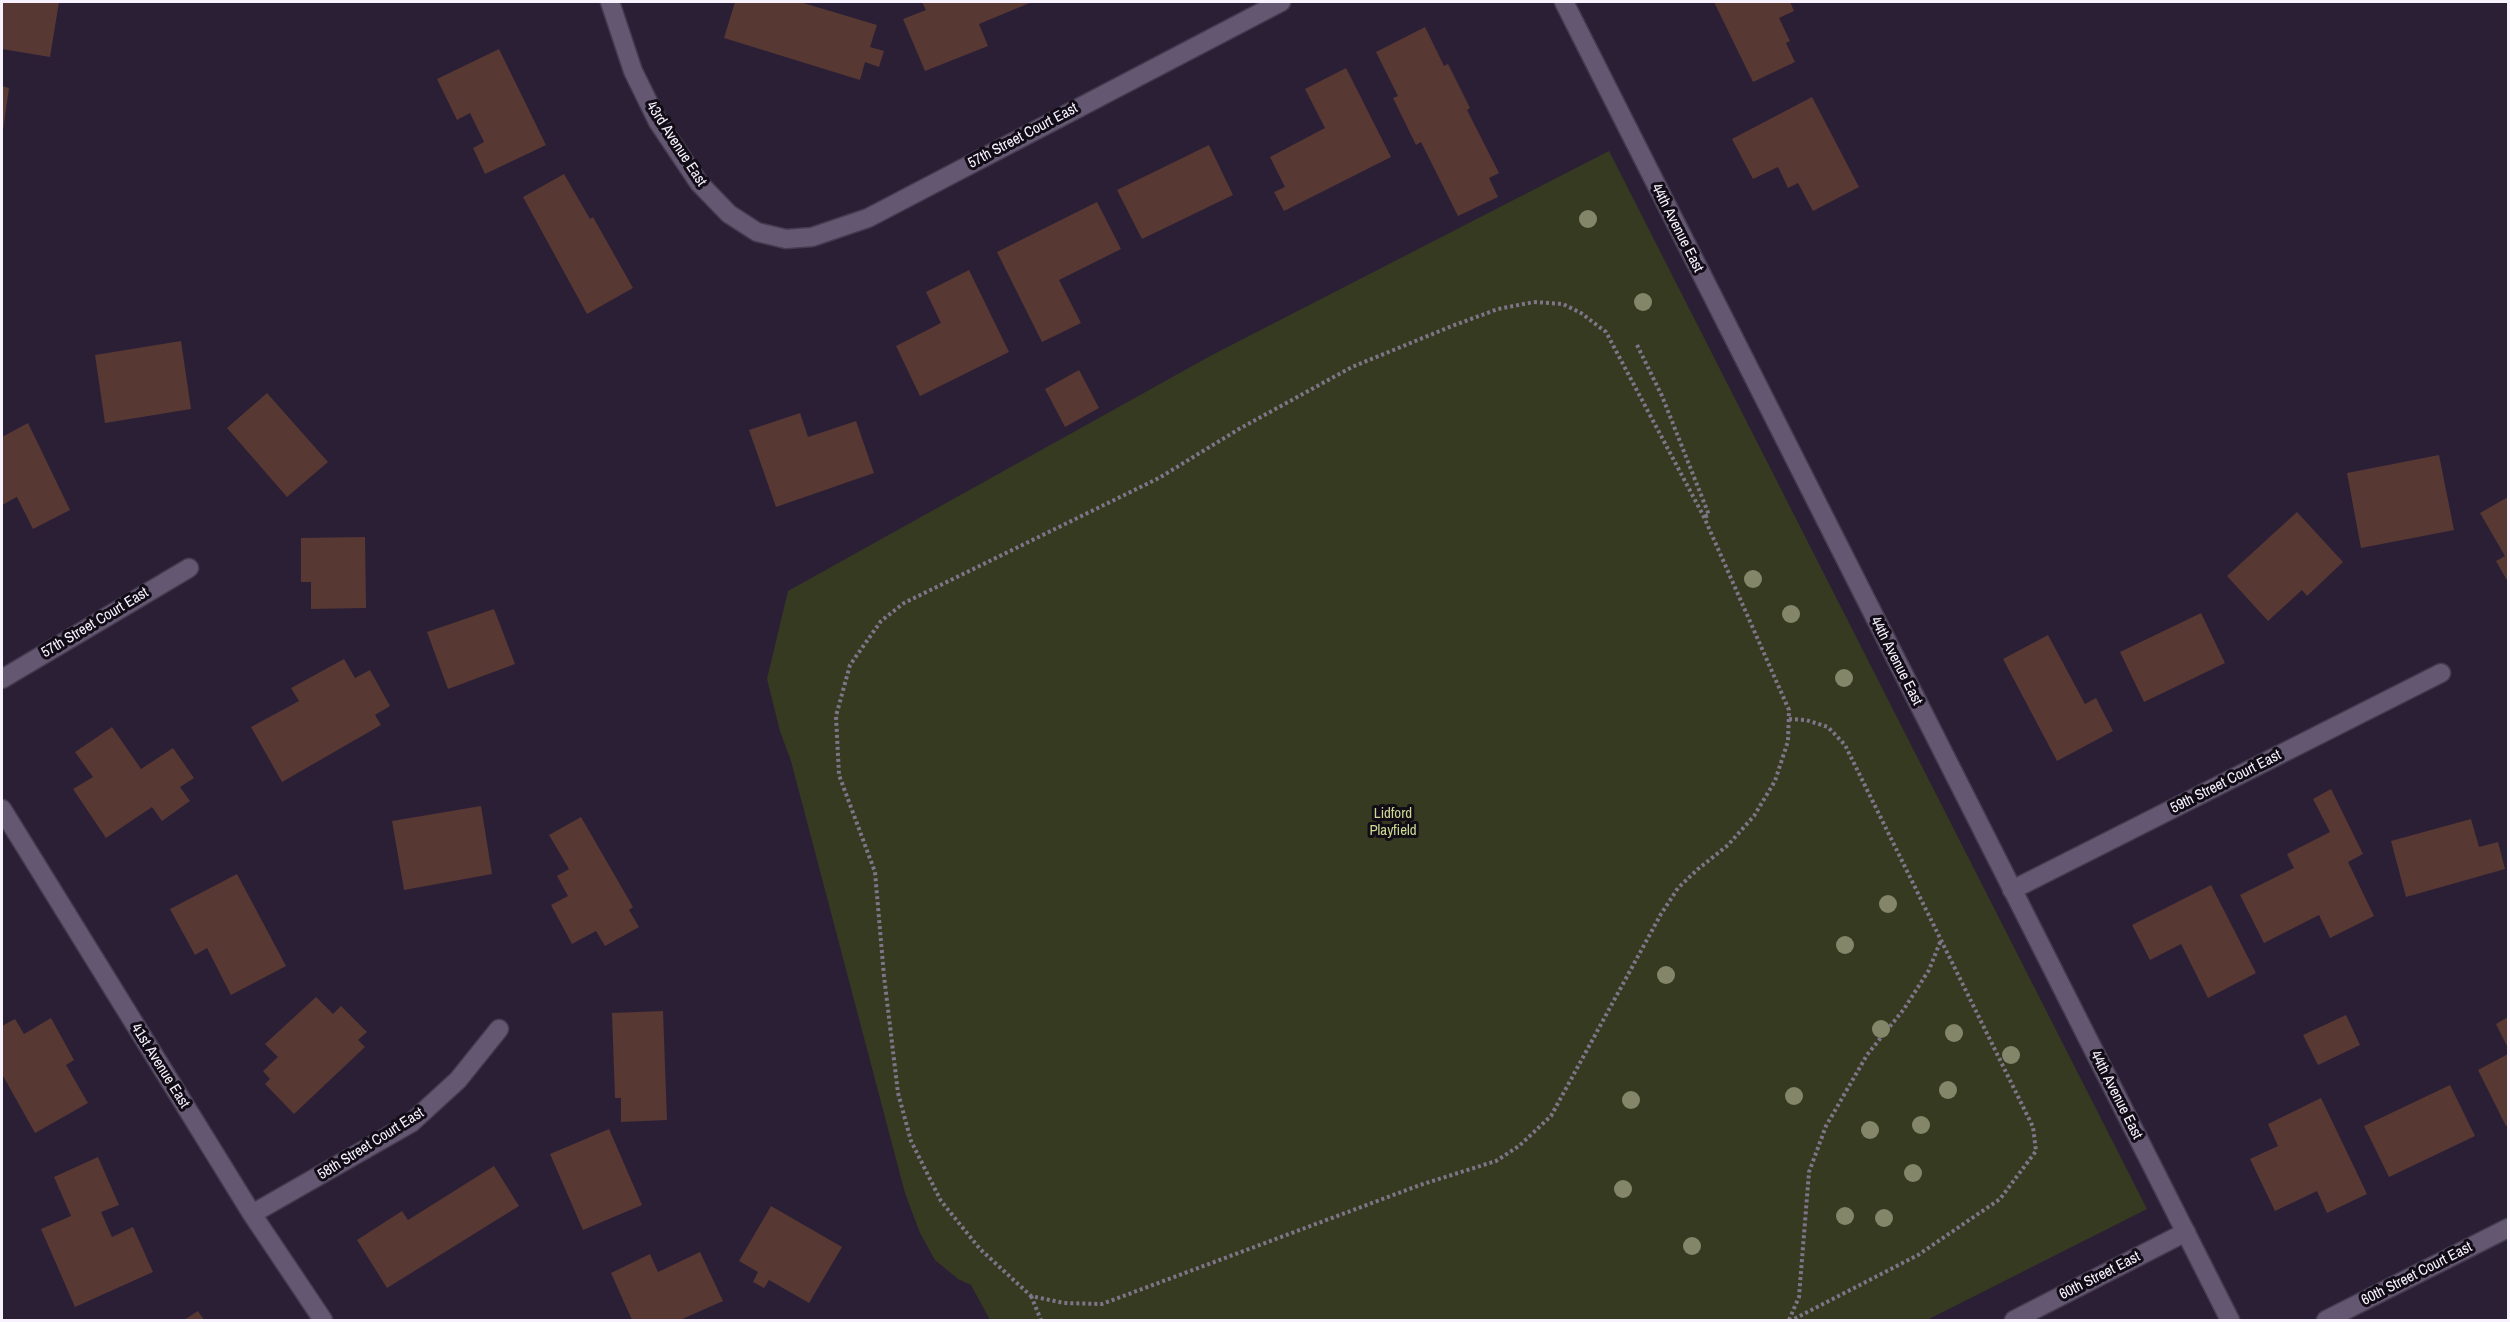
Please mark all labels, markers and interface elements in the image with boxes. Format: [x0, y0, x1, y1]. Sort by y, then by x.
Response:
street label: 43rd Avenue East [642, 98, 710, 190]
street label: 57th Street Court East [965, 99, 1081, 173]
street label: 44th Avenue East [1647, 181, 1707, 275]
street label: 57th Street Court East [38, 584, 152, 662]
street label: 44th Avenue East [1866, 614, 1926, 708]
street label: 59th Street Court East [2168, 746, 2284, 818]
park label: Lidford Playfield [1369, 805, 1417, 840]
street label: 41st Avenue East [127, 1020, 193, 1112]
street label: 44th Avenue East [2086, 1048, 2146, 1142]
street label: 58th Street Court East [315, 1104, 427, 1184]
street label: 60th Street Court East [2359, 1238, 2475, 1310]
street label: 60th Street East [2057, 1248, 2143, 1304]

